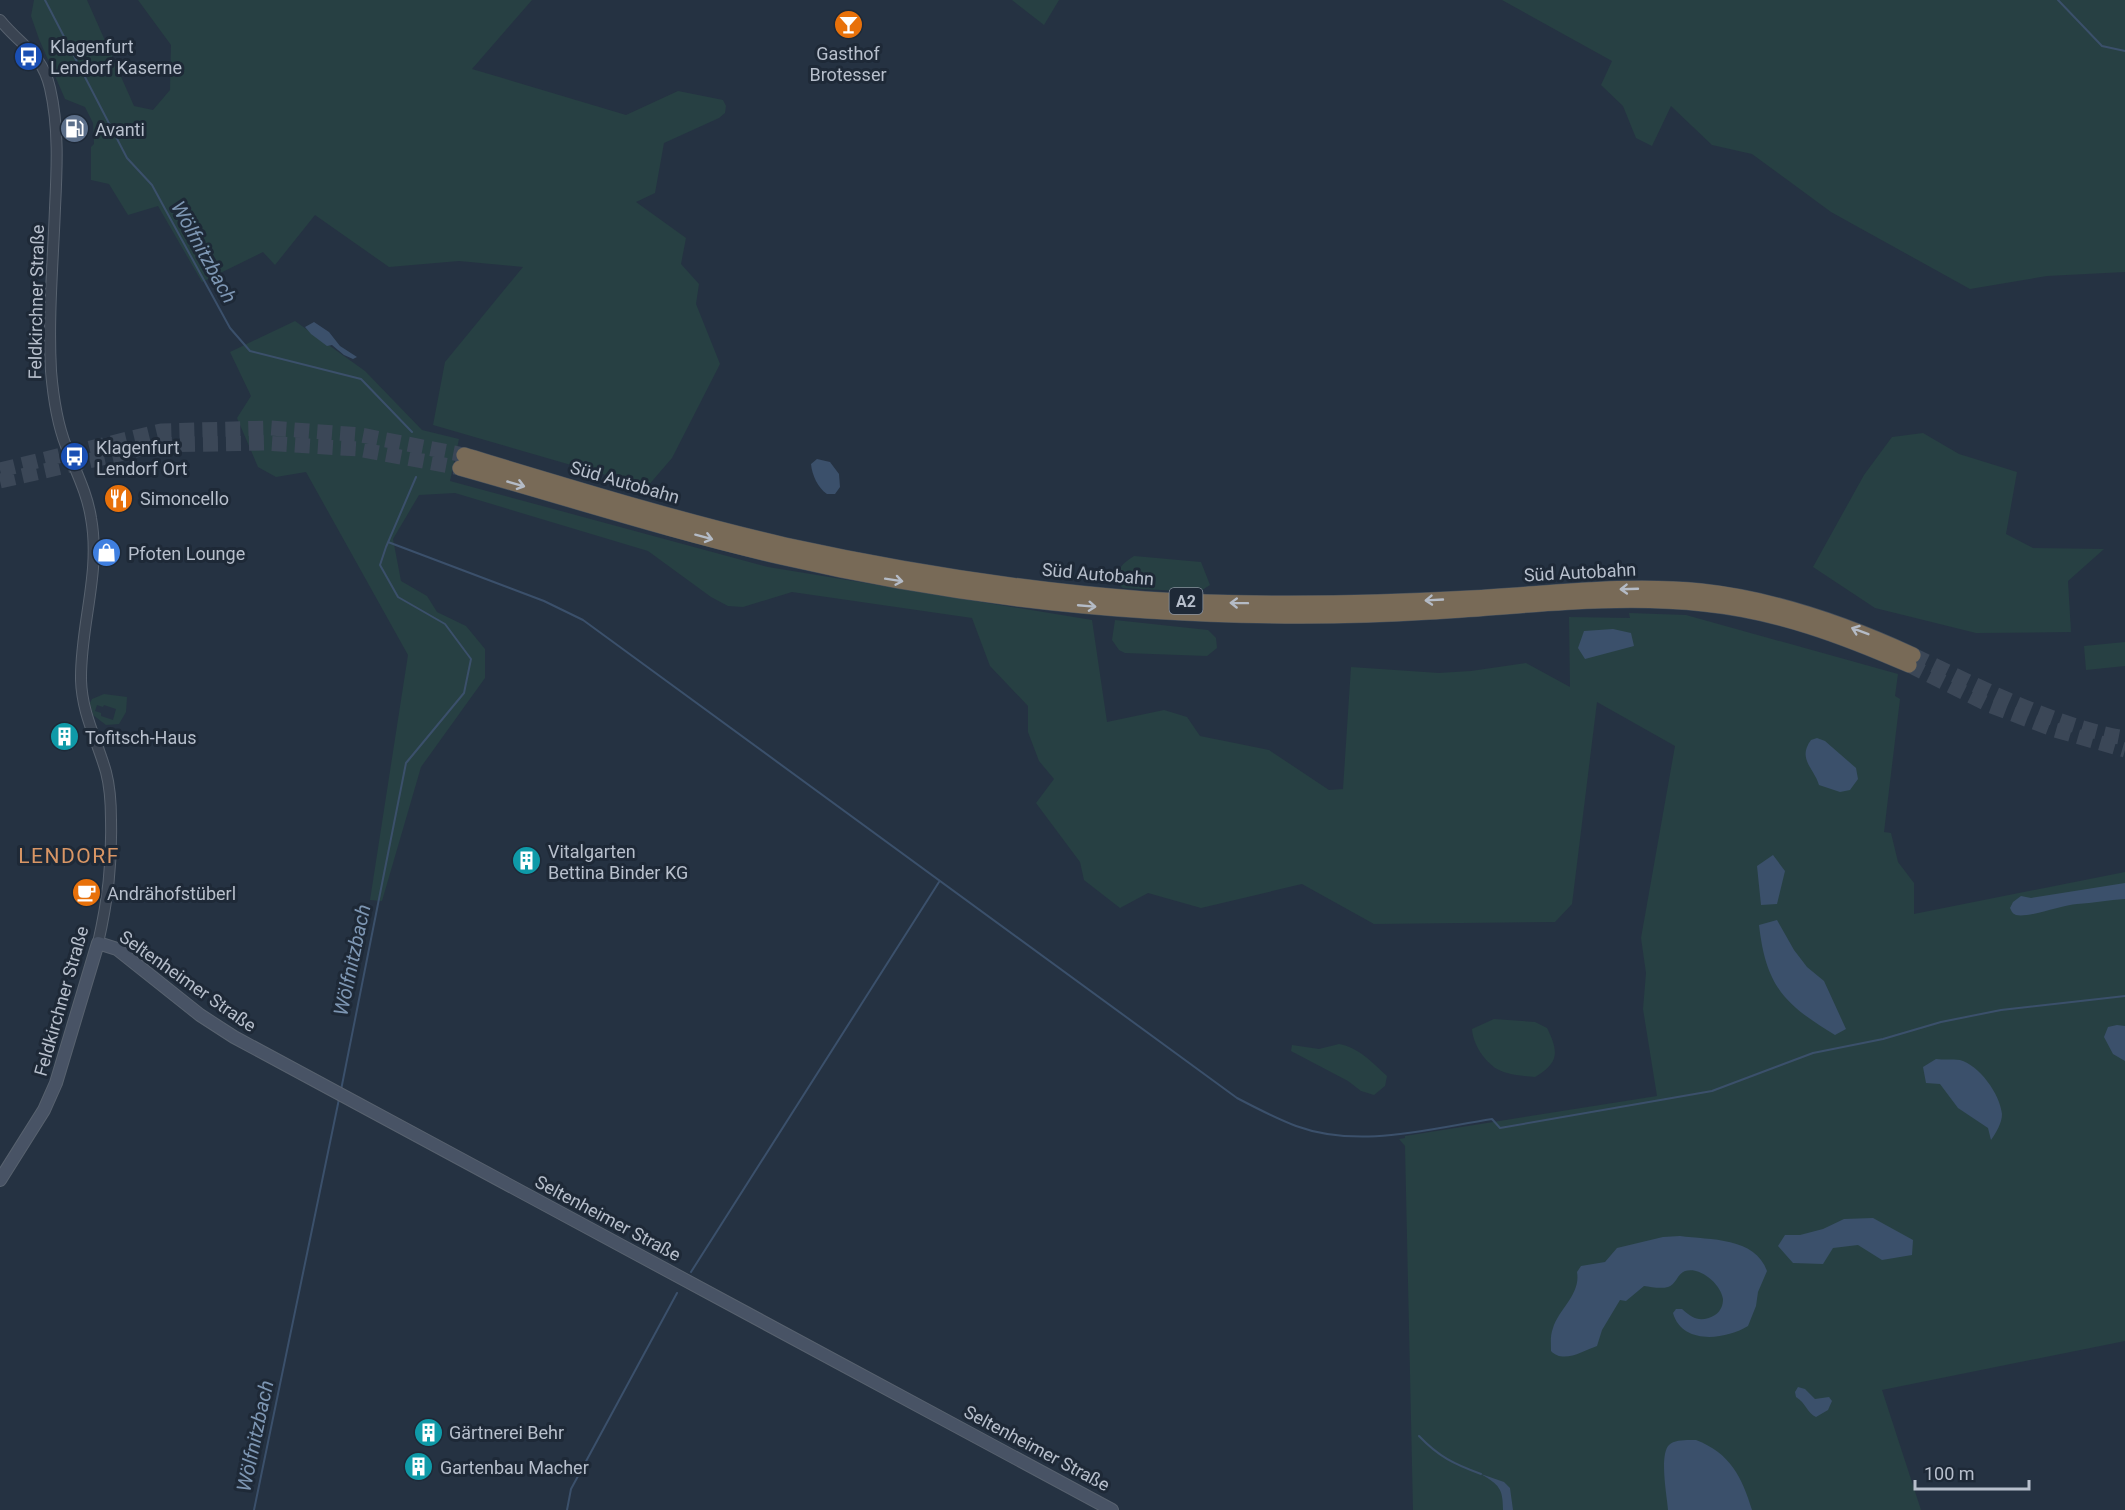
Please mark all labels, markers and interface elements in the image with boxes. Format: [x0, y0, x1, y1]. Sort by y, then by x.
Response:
bar icon: Gasthof Brotesser [832, 8, 864, 40]
place label: Klagenfurt Lendorf Kaserne [50, 36, 182, 78]
bus stop icon: Klagenfurt Lendorf Kaserne [13, 40, 45, 72]
place label: Gasthof Brotesser [809, 43, 887, 85]
fuel station icon: Avanti [58, 113, 90, 145]
place label: Avanti [95, 119, 145, 140]
water label: Wölfnitzbach [166, 197, 242, 307]
street label: Feldkirchner Straße [24, 224, 48, 380]
place label: Klagenfurt Lendorf Ort [96, 437, 187, 479]
bus stop icon: Klagenfurt Lendorf Ort [59, 441, 91, 473]
street label: Süd Autobahn [568, 456, 682, 508]
one-way arrow [506, 479, 525, 490]
restaurant icon: Simoncello [103, 482, 135, 514]
place label: Simoncello [140, 488, 229, 509]
one-way arrow [694, 531, 713, 543]
shop icon: Pfoten Lounge [91, 537, 123, 569]
place label: Pfoten Lounge [128, 543, 245, 564]
street label: Süd Autobahn [1041, 559, 1155, 589]
street label: Süd Autobahn [1523, 559, 1637, 585]
one-way arrow [883, 575, 903, 586]
one-way arrow [1619, 583, 1639, 595]
road number: A2 [1170, 588, 1202, 614]
one-way arrow [1424, 595, 1444, 606]
one-way arrow [1230, 597, 1250, 609]
one-way arrow [1076, 601, 1096, 612]
one-way arrow [1851, 625, 1870, 636]
building icon: Tofitsch-Haus [48, 721, 80, 753]
place label: Tofitsch-Haus [85, 727, 196, 748]
place label: Vitalgarten Bettina Binder KG [548, 841, 688, 883]
district label: LENDORF [18, 844, 120, 868]
building icon: Vitalgarten Bettina Binder KG [511, 845, 543, 877]
cafe icon: Andrähofstüberl [70, 877, 102, 909]
place label: Andrähofstüberl [107, 883, 236, 904]
water label: Wölfnitzbach [329, 902, 375, 1018]
street label: Feldkirchner Straße [30, 924, 92, 1078]
street label: Seltenheimer Straße [116, 926, 260, 1036]
street label: Seltenheimer Straße [532, 1171, 684, 1265]
water label: Wölfnitzbach [232, 1378, 278, 1494]
street label: Seltenheimer Straße [961, 1401, 1113, 1495]
building icon: Gärtnerei Behr [412, 1416, 444, 1448]
place label: Gärtnerei Behr [449, 1422, 564, 1443]
building icon: Gartenbau Macher [403, 1451, 435, 1483]
scale bar [1915, 1453, 2029, 1491]
place label: Gartenbau Macher [440, 1457, 589, 1478]
text: 100 m [1924, 1463, 1975, 1484]

